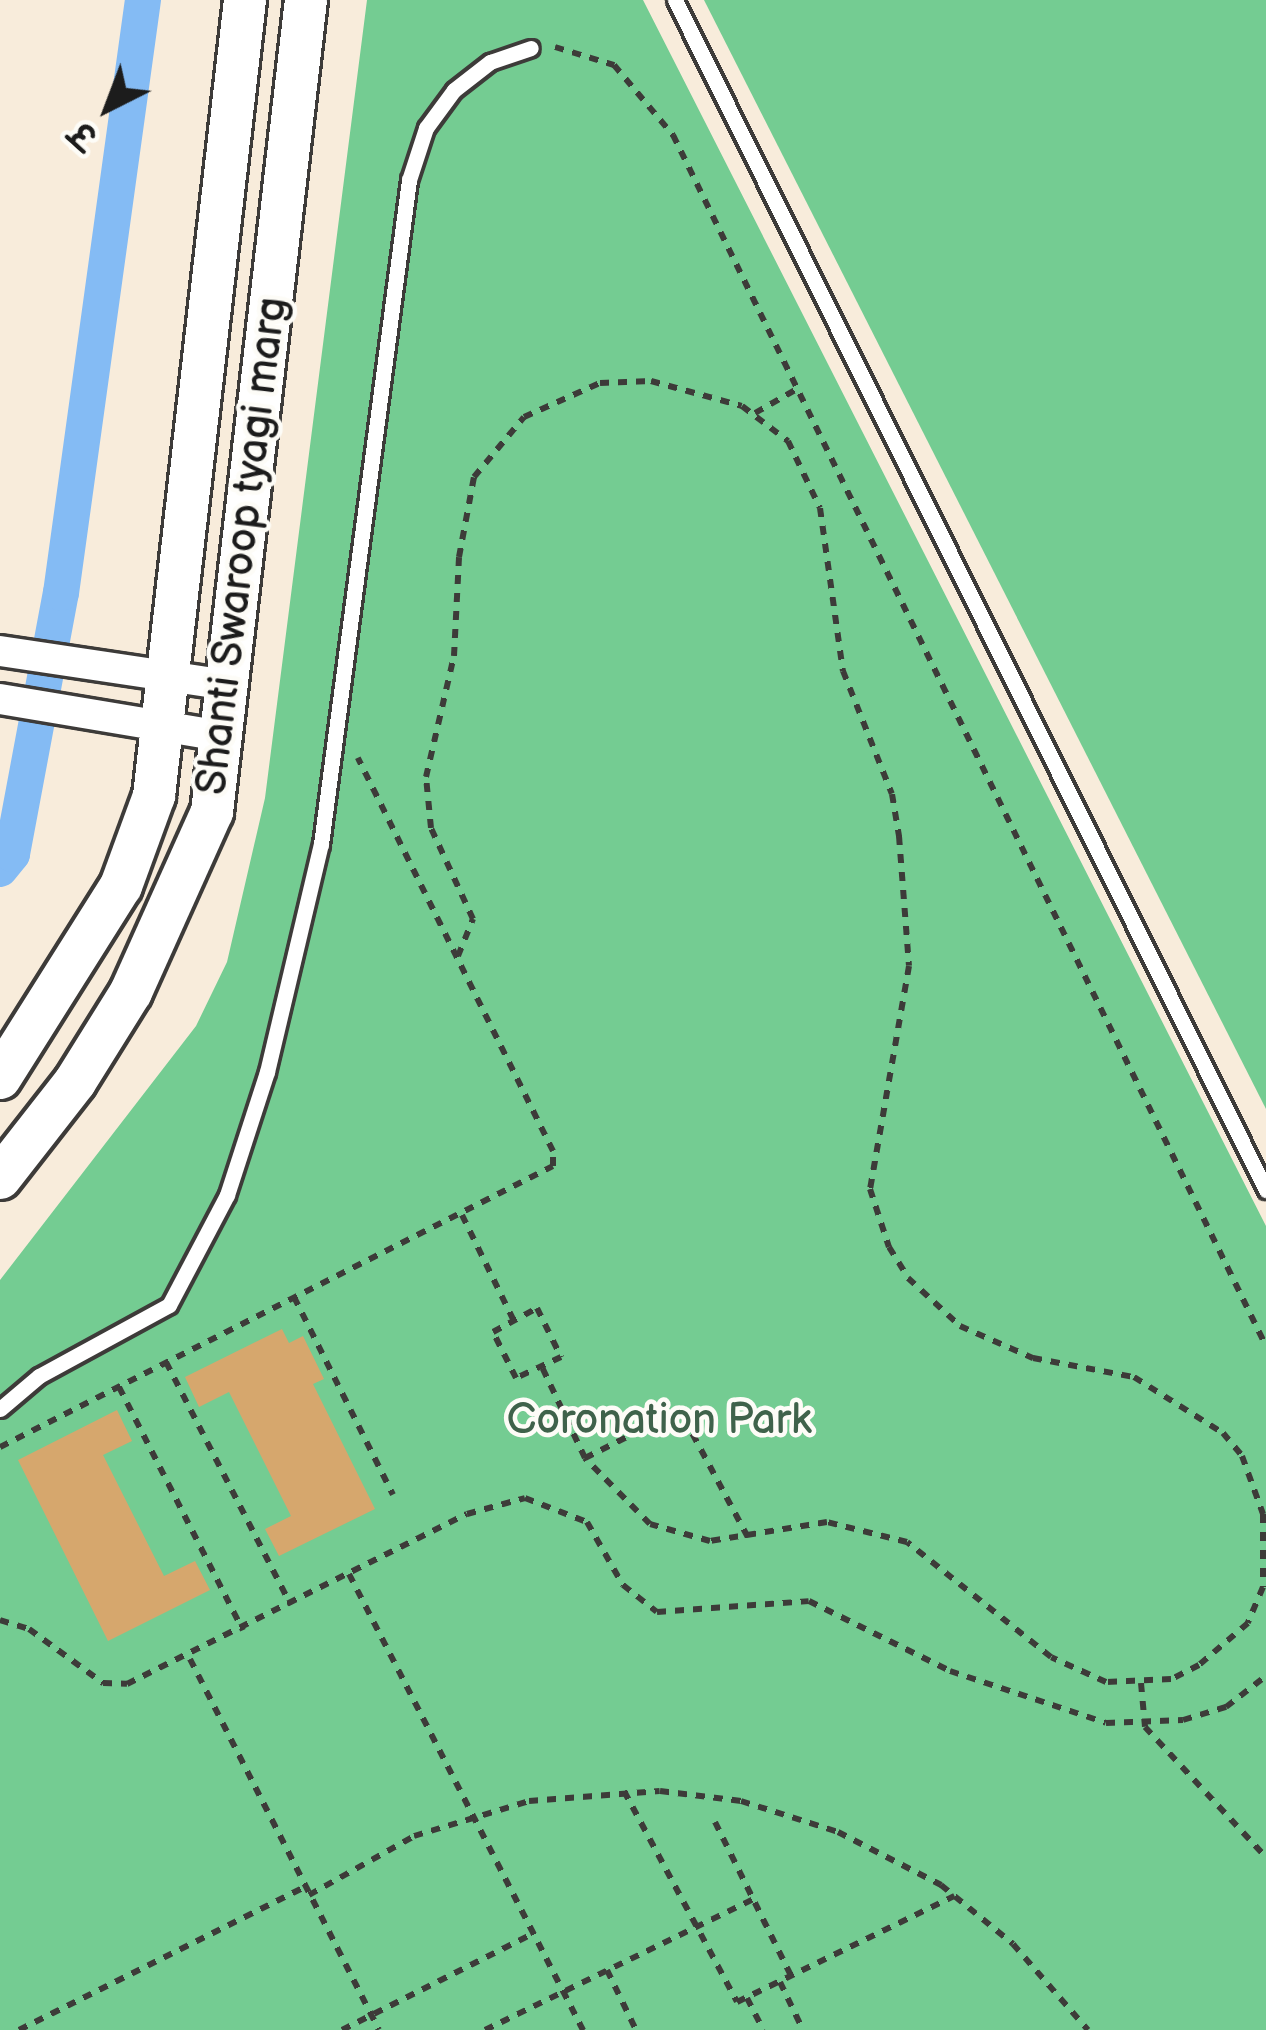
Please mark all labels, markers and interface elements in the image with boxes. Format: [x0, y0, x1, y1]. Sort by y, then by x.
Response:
north arrow [48, 48, 168, 168]
text: उ [62, 113, 105, 157]
street label: Shanti Swaroop tyagi marg [187, 294, 299, 798]
park label: Coronation Park [506, 1396, 812, 1446]

